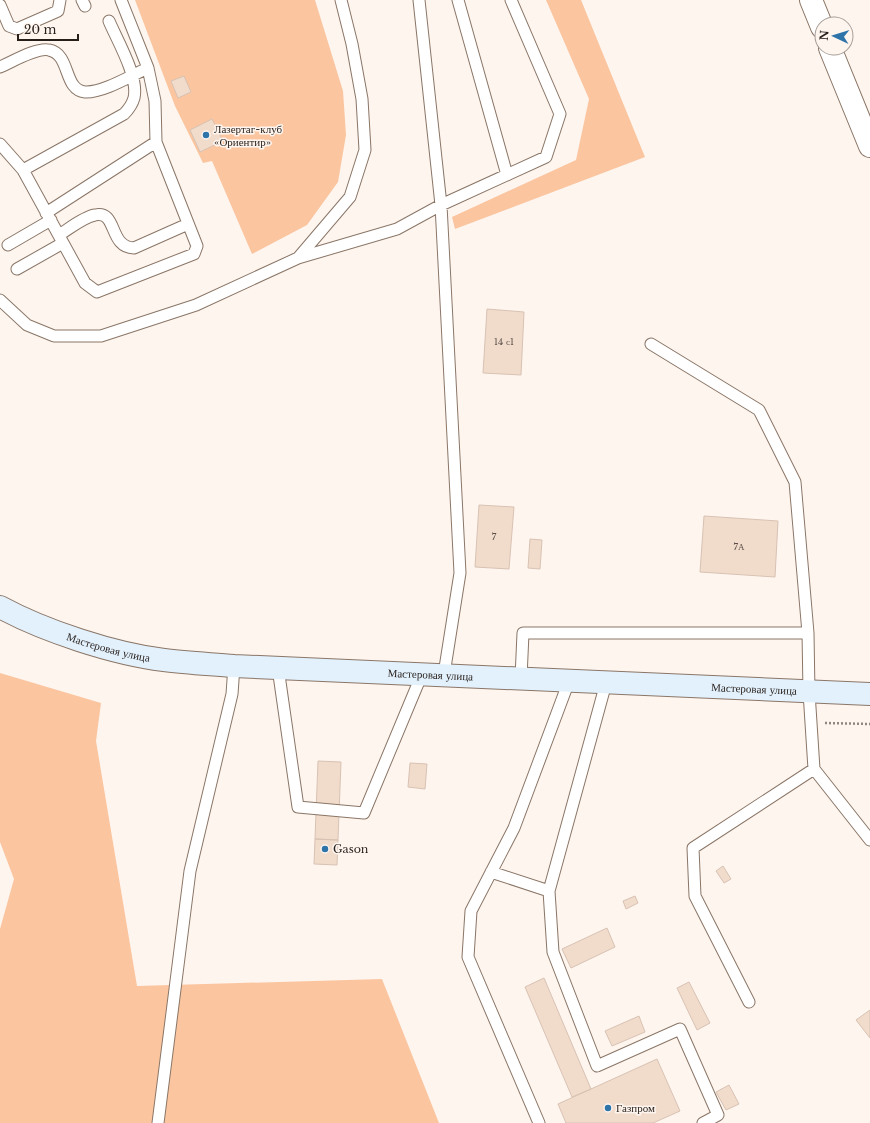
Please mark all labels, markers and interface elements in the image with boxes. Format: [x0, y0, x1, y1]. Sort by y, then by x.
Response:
scale bar [18, 16, 78, 42]
north arrow [814, 16, 854, 56]
text: 20 m [24, 22, 56, 37]
text: N [817, 29, 831, 41]
place label: Лазертаг-клуб «Ориентир» [214, 122, 283, 149]
marker: Лазертаг-клуб «Ориентир» [201, 130, 211, 140]
house number: 14 с1 [494, 336, 514, 347]
house number: 7 [492, 531, 497, 542]
house number: 7А [733, 541, 745, 552]
street label: Мастеровая улица [65, 629, 151, 665]
street label: Мастеровая улица [387, 666, 474, 684]
street label: Мастеровая улица [711, 680, 797, 698]
place label: Gason [333, 842, 369, 856]
marker: Gason [320, 844, 330, 854]
place label: Газпром [616, 1101, 655, 1115]
marker: Газпром [603, 1103, 613, 1113]

